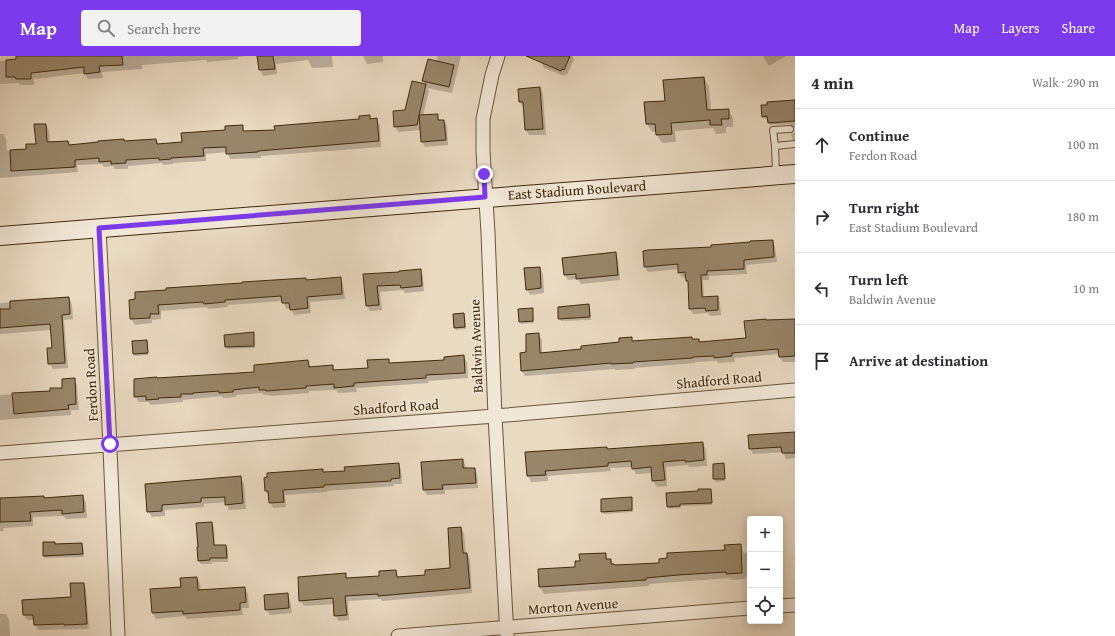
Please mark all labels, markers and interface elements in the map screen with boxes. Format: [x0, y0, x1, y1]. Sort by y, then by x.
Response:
search box [81, 10, 361, 46]
text: Map [20, 14, 57, 42]
icon: search [95, 17, 117, 39]
text: Search here [127, 18, 201, 39]
text: Map [954, 18, 980, 38]
text: Layers [1002, 18, 1040, 38]
text: Share [1062, 18, 1095, 38]
text: 4 min [811, 70, 853, 95]
text: Walk · 290 m [1032, 73, 1099, 92]
text: Continue [849, 125, 910, 146]
icon: ahead [811, 134, 833, 156]
text: 100 m [1067, 135, 1099, 154]
text: Ferdon Road [849, 146, 917, 165]
route end [475, 165, 493, 183]
street label: East Stadium Boulevard [507, 175, 647, 205]
text: Turn right [849, 197, 920, 218]
icon: right [811, 206, 833, 228]
text: 180 m [1067, 207, 1099, 226]
text: East Stadium Boulevard [849, 218, 978, 237]
text: Turn left [849, 269, 908, 290]
icon: left [811, 278, 833, 300]
text: 10 m [1073, 279, 1099, 298]
text: Baldwin Avenue [849, 290, 936, 309]
street label: Baldwin Avenue [464, 298, 488, 393]
street label: Ferdon Road [79, 347, 103, 422]
icon: arrive [811, 350, 833, 372]
text: Arrive at destination [849, 350, 988, 371]
street label: Shadford Road [675, 366, 763, 394]
street label: Shadford Road [352, 394, 440, 420]
route start [101, 435, 119, 453]
map controls [747, 516, 783, 624]
button: + [747, 516, 783, 552]
button: − [747, 552, 783, 588]
button: locate [747, 588, 783, 624]
street label: Morton Avenue [527, 593, 619, 619]

